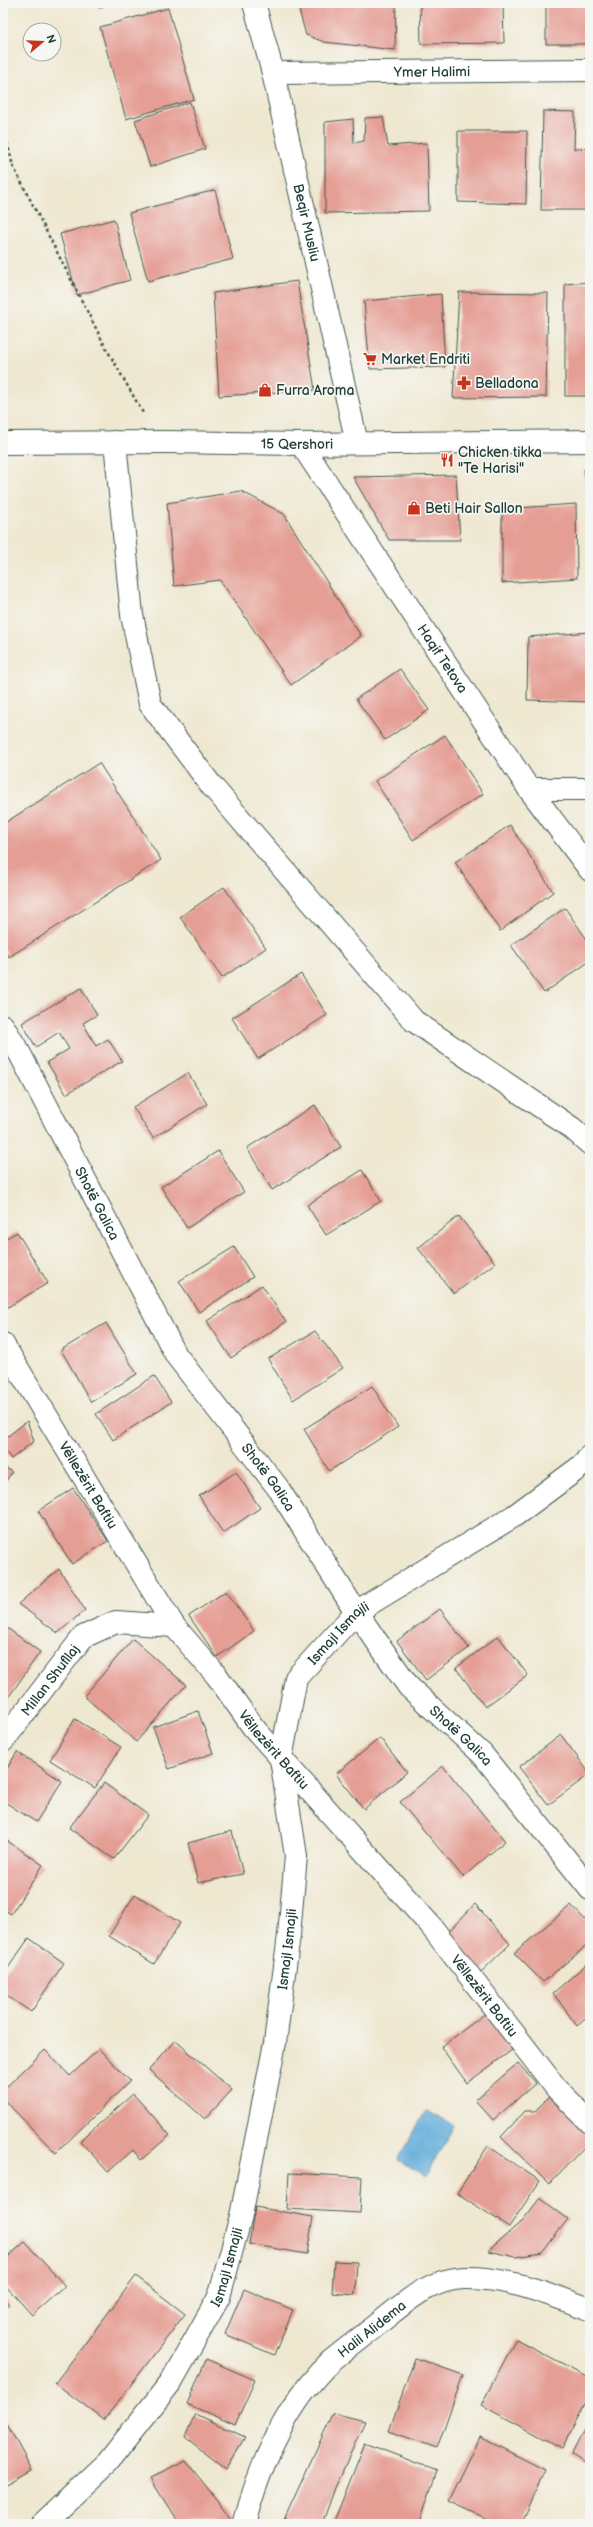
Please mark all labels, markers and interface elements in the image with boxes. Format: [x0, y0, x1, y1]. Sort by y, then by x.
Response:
north arrow [22, 22, 62, 62]
text: N [43, 33, 58, 45]
street label: Ymer Halimi [393, 63, 470, 80]
street label: Beqir Musliu [290, 182, 324, 263]
supermarket icon: Market Endriti [362, 351, 378, 367]
place label: Market Endriti [381, 351, 470, 368]
pharmacy icon: Belladona [456, 375, 472, 391]
place label: Belladona [475, 375, 539, 392]
shop icon: Furra Aroma [257, 382, 273, 398]
place label: Furra Aroma [276, 382, 354, 399]
street label: 15 Qershori [261, 435, 333, 453]
place label: Chicken tikka "Te Harisi" [458, 444, 542, 477]
restaurant icon: Chicken tikka "Te Harisi" [439, 452, 455, 468]
shop icon: Beti Hair Sallon [406, 500, 422, 516]
place label: Beti Hair Sallon [425, 500, 523, 517]
street label: Haqif Tetova [414, 621, 472, 696]
street label: Shotë Galica [71, 1164, 123, 1243]
street label: Vëllezërit Baftiu [56, 1438, 122, 1532]
street label: Shotë Galica [238, 1440, 299, 1514]
street label: Ismajl Ismajli [304, 1598, 372, 1668]
street label: Millan Shufllaj [17, 1641, 83, 1719]
street label: Shotë Galica [426, 1702, 496, 1769]
street label: Vëllezërit Baftiu [235, 1707, 313, 1793]
street label: Ismajl Ismajli [274, 1908, 300, 1991]
street label: Vëllezërit Baftiu [448, 1951, 522, 2040]
street label: Ismajl Ismajli [207, 2225, 246, 2310]
street label: Halil Alidema [334, 2297, 409, 2361]

